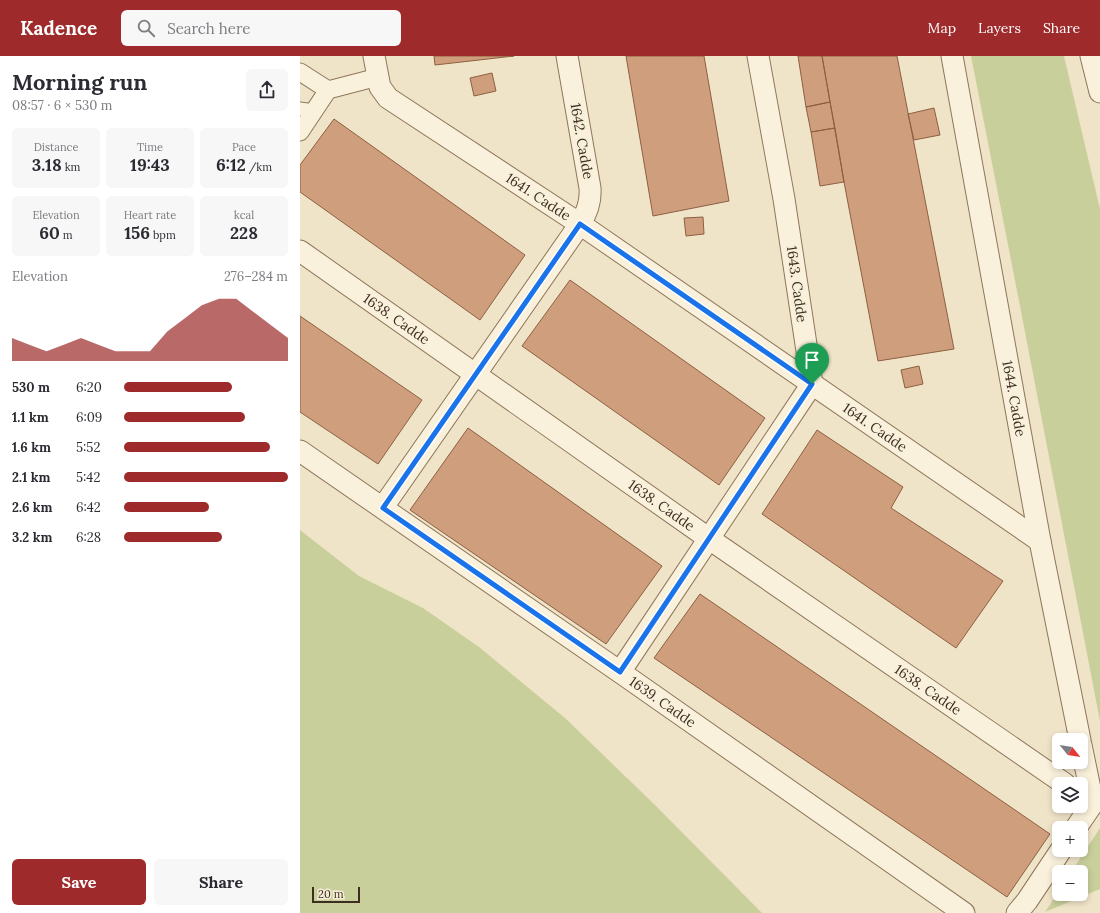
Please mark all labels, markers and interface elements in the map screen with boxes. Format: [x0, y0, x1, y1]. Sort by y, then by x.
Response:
search box [121, 10, 401, 46]
text: Kadence [20, 16, 97, 40]
icon: search [135, 17, 157, 39]
text: Search here [167, 19, 250, 38]
text: Map [928, 19, 956, 37]
text: Layers [978, 19, 1021, 37]
text: Share [1043, 19, 1080, 37]
text: Morning run [12, 68, 147, 96]
button: share [246, 69, 288, 111]
text: 08:57 · 6 × 530 m [12, 97, 112, 114]
street label: 1642. Cadde [566, 102, 598, 181]
text: Distance [34, 140, 78, 154]
text: Time [137, 140, 163, 154]
text: Pace [232, 140, 256, 154]
text: 3.18 [32, 154, 62, 176]
text: 19:43 [130, 154, 170, 176]
text: 6:12 [216, 154, 246, 176]
text: km [62, 160, 80, 174]
text: /km [246, 160, 272, 174]
street label: 1641. Cadde [502, 169, 575, 225]
text: Elevation [32, 208, 80, 222]
text: Heart rate [124, 208, 176, 222]
text: kcal [234, 208, 254, 222]
text: 60 [39, 222, 60, 244]
text: 156 [124, 222, 150, 244]
text: 228 [230, 222, 258, 244]
text: m [60, 228, 73, 242]
text: bpm [150, 228, 176, 242]
street label: 1643. Cadde [783, 245, 811, 324]
text: Elevation [12, 268, 68, 285]
text: 276–284 m [224, 268, 288, 285]
street label: 1638. Cadde [360, 289, 434, 349]
pin [795, 343, 829, 384]
icon: arrive [801, 349, 823, 371]
street label: 1644. Cadde [998, 359, 1030, 438]
text: 530 m [12, 379, 50, 396]
text: 6:20 [76, 379, 102, 396]
street label: 1641. Cadde [839, 399, 911, 456]
text: 1.1 km [12, 409, 49, 426]
text: 6:09 [76, 409, 102, 426]
text: 1.6 km [12, 439, 51, 456]
text: 5:52 [76, 439, 100, 456]
text: 2.1 km [12, 469, 50, 486]
text: 5:42 [76, 469, 100, 486]
street label: 1638. Cadde [625, 476, 699, 535]
text: 2.6 km [12, 499, 53, 516]
text: 6:42 [76, 499, 101, 516]
text: 3.2 km [12, 529, 52, 546]
text: 6:28 [76, 529, 101, 546]
street label: 1638. Cadde [891, 660, 965, 719]
street label: 1639. Cadde [626, 672, 700, 732]
north arrow [1052, 733, 1088, 769]
map controls [1052, 733, 1088, 901]
button: layers [1052, 777, 1088, 813]
button: + [1052, 821, 1088, 857]
button: Save [12, 859, 146, 905]
button: Share [154, 859, 288, 905]
button: − [1052, 865, 1088, 901]
scale bar [312, 885, 360, 904]
text: 20 m [318, 887, 343, 901]

